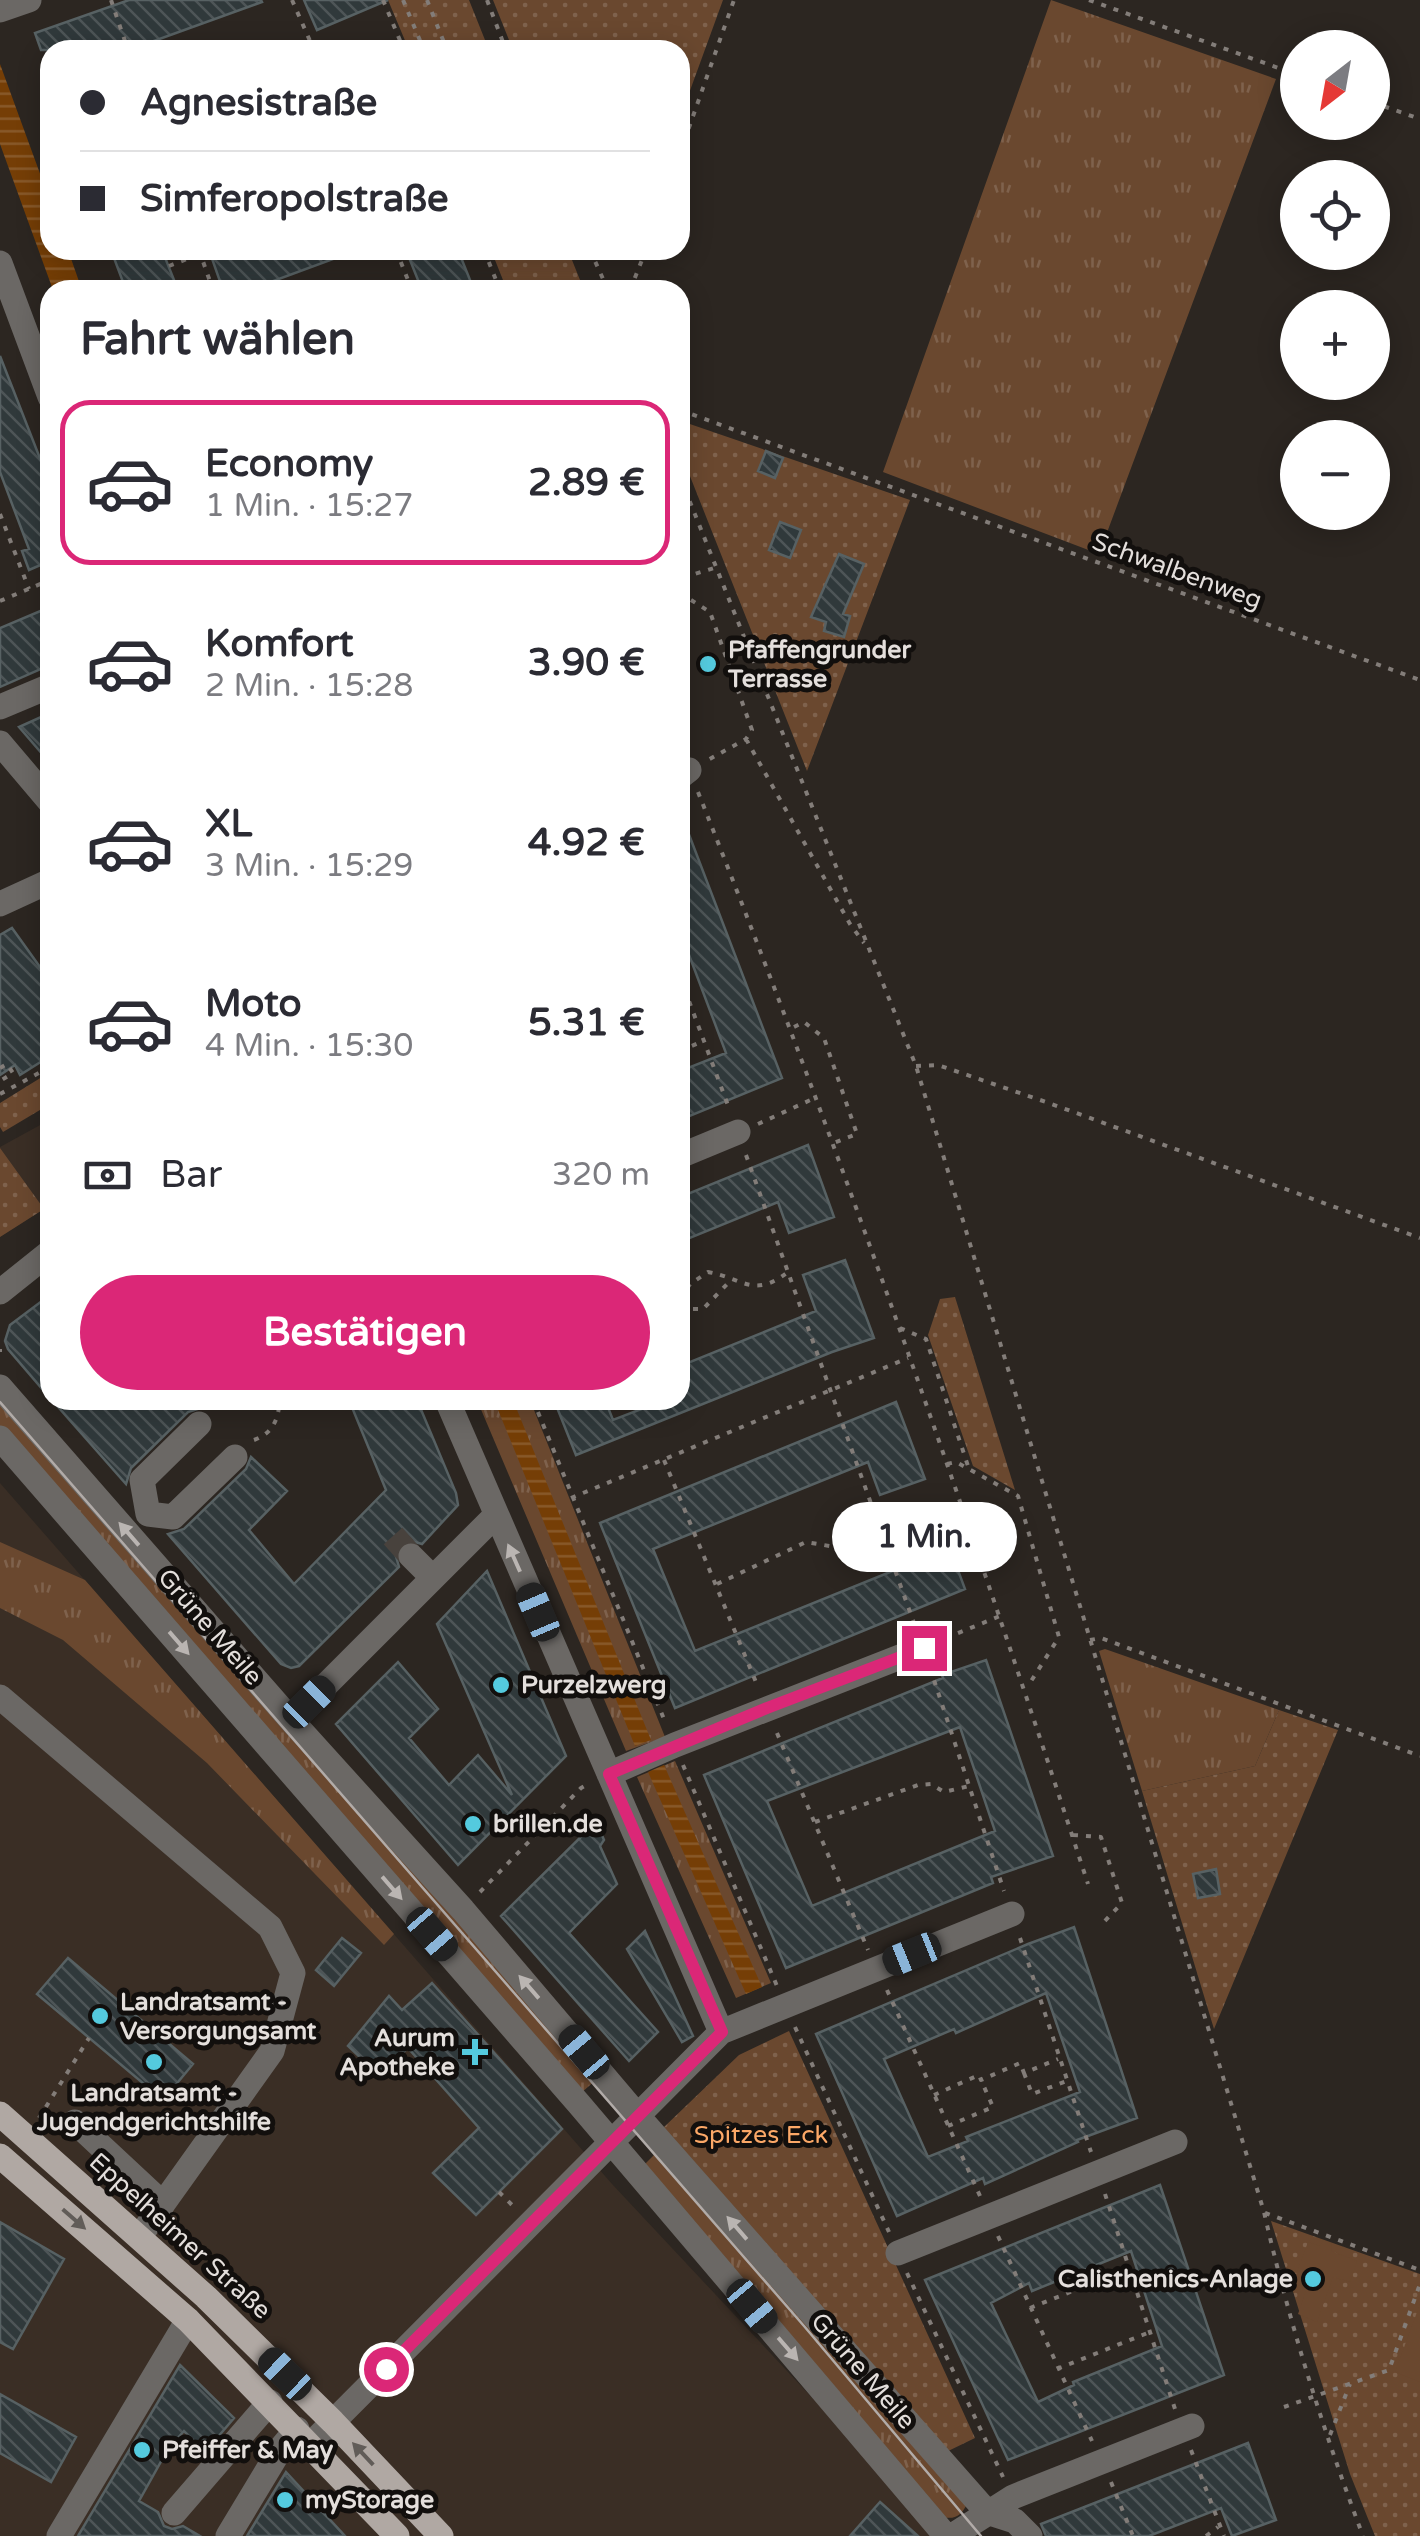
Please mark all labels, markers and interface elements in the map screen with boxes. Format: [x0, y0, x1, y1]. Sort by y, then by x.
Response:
north arrow [1280, 30, 1390, 140]
map controls [1280, 30, 1390, 530]
text: Agnesistraße [140, 80, 377, 126]
button: locate [1280, 160, 1390, 270]
text: Simferopolstraße [140, 176, 449, 222]
button: + [1280, 290, 1390, 400]
text: Fahrt wählen [80, 313, 355, 367]
button: − [1280, 420, 1390, 530]
icon: car [85, 438, 175, 528]
text: Economy [205, 441, 373, 487]
text: 2.89 € [528, 460, 645, 506]
text: 1 Min. · 15:27 [205, 487, 413, 525]
street label: Schwalbenweg [1088, 526, 1266, 616]
icon: car [85, 618, 175, 708]
text: Komfort [205, 621, 354, 667]
place label: Pfaffengrunder Terrasse [727, 635, 911, 694]
text: 3.90 € [528, 640, 645, 686]
marker: Pfaffengrunder Terrasse [697, 653, 719, 675]
text: 2 Min. · 15:28 [205, 667, 413, 705]
icon: car [85, 798, 175, 888]
text: XL [205, 801, 252, 847]
text: 4.92 € [528, 820, 645, 866]
text: 3 Min. · 15:29 [205, 847, 413, 885]
icon: car [85, 978, 175, 1068]
text: Moto [205, 981, 301, 1027]
text: 5.31 € [528, 1000, 645, 1046]
text: 4 Min. · 15:30 [205, 1027, 413, 1065]
icon: cash [80, 1148, 135, 1203]
text: Bar [160, 1152, 222, 1198]
text: 320 m [552, 1156, 650, 1194]
button: Bestätigen [80, 1275, 650, 1390]
callout: 1 Min. [832, 1503, 1016, 1573]
text: 1 Min. [877, 1518, 972, 1556]
one-way arrow [118, 1522, 140, 1547]
one-way arrow [506, 1543, 522, 1573]
street label: Grüne Meile [151, 1563, 269, 1691]
car [512, 1579, 564, 1645]
route end [902, 1626, 947, 1671]
one-way arrow [167, 1630, 189, 1655]
car [277, 1670, 341, 1734]
place label: Purzelzwerg [521, 1670, 666, 1700]
marker: Purzelzwerg [490, 1674, 512, 1696]
place label: brillen.de [493, 1809, 603, 1839]
marker: brillen.de [462, 1813, 484, 1835]
one-way arrow [381, 1875, 403, 1900]
car [401, 1902, 463, 1966]
car [879, 1929, 945, 1979]
one-way arrow [519, 1975, 540, 2000]
place label: Landratsamt - Versorgungsamt [120, 1987, 317, 2046]
marker: Landratsamt - Versorgungsamt [89, 2005, 111, 2027]
car [553, 2019, 615, 2085]
place label: Aurum Apotheke [339, 2023, 455, 2082]
marker: Aurum Apotheke [464, 2041, 486, 2063]
marker: Landratsamt - Jugendgerichtshilfe [143, 2051, 165, 2073]
place label: Landratsamt - Jugendgerichtshilfe [36, 2078, 271, 2137]
park label: Spitzes Eck [694, 2120, 828, 2150]
street label: Eppelheimer Straße [83, 2147, 277, 2325]
one-way arrow [61, 2207, 86, 2229]
one-way arrow [726, 2216, 749, 2240]
place label: Calisthenics-Anlage [1058, 2264, 1293, 2294]
marker: Calisthenics-Anlage [1302, 2268, 1324, 2290]
car [721, 2273, 783, 2339]
street label: Grüne Meile [804, 2307, 922, 2435]
one-way arrow [777, 2336, 799, 2361]
car [253, 2342, 317, 2406]
route start [364, 2347, 409, 2392]
place label: Pfeiffer & May [162, 2435, 334, 2465]
marker: Pfeiffer & May [131, 2439, 153, 2461]
one-way arrow [352, 2442, 375, 2466]
place label: myStorage [305, 2485, 434, 2515]
marker: myStorage [274, 2489, 296, 2511]

